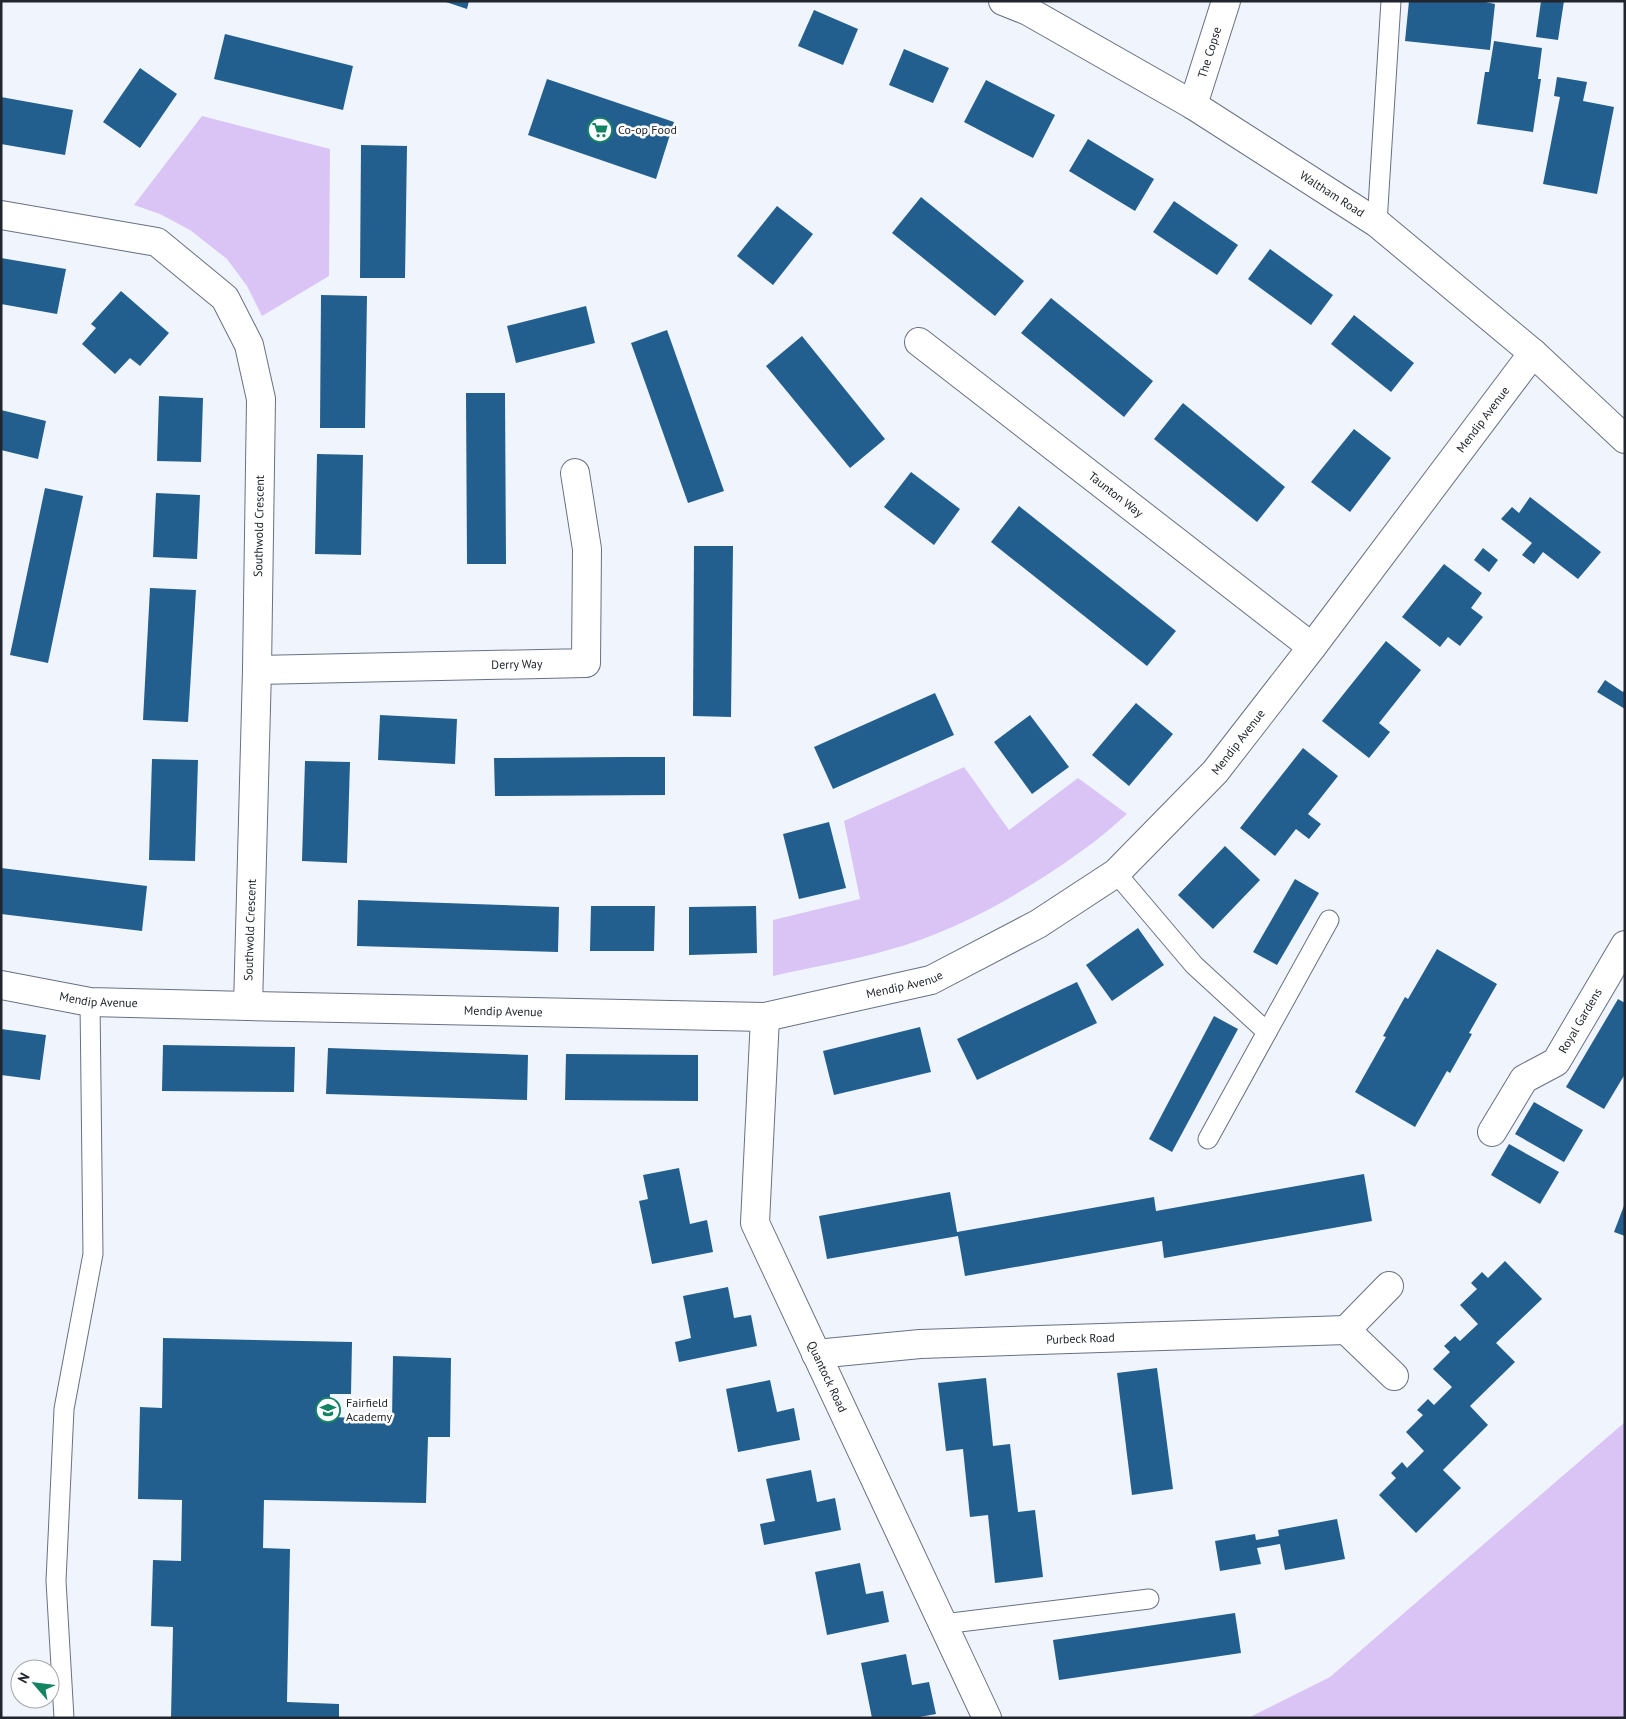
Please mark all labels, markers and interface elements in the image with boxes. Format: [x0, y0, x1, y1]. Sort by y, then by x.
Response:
street label: The Copse [1194, 25, 1224, 80]
supermarket icon: Co-op Food [587, 117, 613, 143]
place label: Co-op Food [618, 122, 677, 137]
street label: Waltham Road [1297, 167, 1367, 220]
street label: Mendip Avenue [1453, 383, 1512, 455]
street label: Taunton Way [1086, 468, 1147, 520]
street label: Southwold Crescent [250, 475, 267, 577]
street label: Derry Way [491, 656, 543, 672]
street label: Mendip Avenue [1208, 706, 1268, 778]
street label: Southwold Crescent [240, 879, 259, 981]
street label: Mendip Avenue [865, 967, 945, 1001]
street label: Royal Gardens [1555, 985, 1605, 1056]
street label: Mendip Avenue [58, 988, 138, 1010]
street label: Mendip Avenue [464, 1003, 543, 1019]
street label: Purbeck Road [1046, 1330, 1115, 1347]
street label: Quantock Road [804, 1338, 851, 1415]
place label: Fairfield Academy [346, 1395, 393, 1424]
school or university icon: Fairfield Academy [315, 1397, 341, 1423]
north arrow [10, 1659, 60, 1709]
text: N [13, 1670, 34, 1686]

